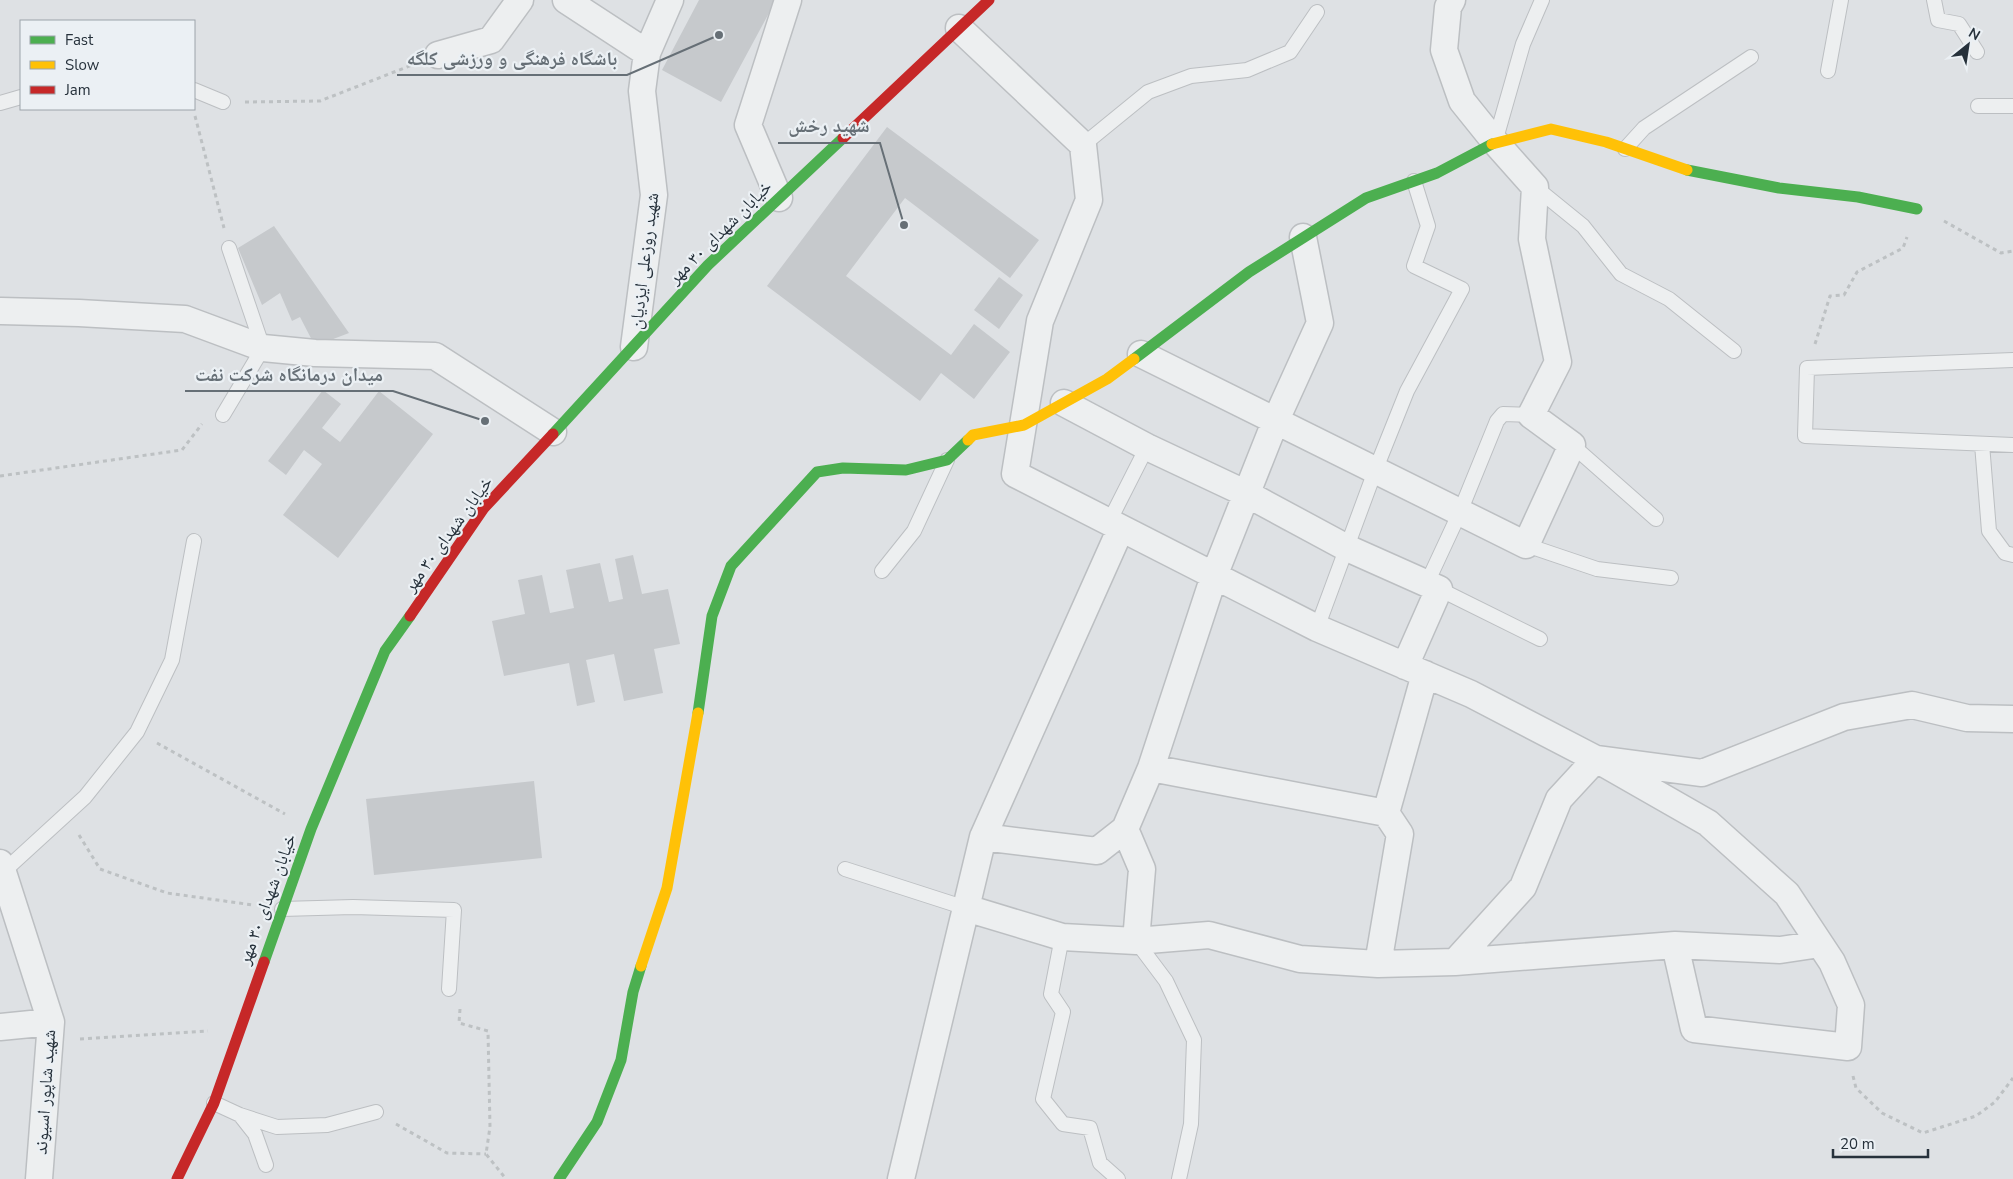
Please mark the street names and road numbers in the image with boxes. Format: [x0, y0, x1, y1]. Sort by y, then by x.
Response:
street label: خیابان شهدای ۳۰ مهر [662, 175, 777, 290]
street label: شهید روزعلی ایزدیان [624, 191, 664, 331]
street label: خیابان شهدای ۳۰ مهر [397, 471, 498, 598]
street label: خیابان شهدای ۳۰ مهر [232, 830, 302, 969]
street label: شهید شاپور اسیوند [29, 1029, 61, 1155]

